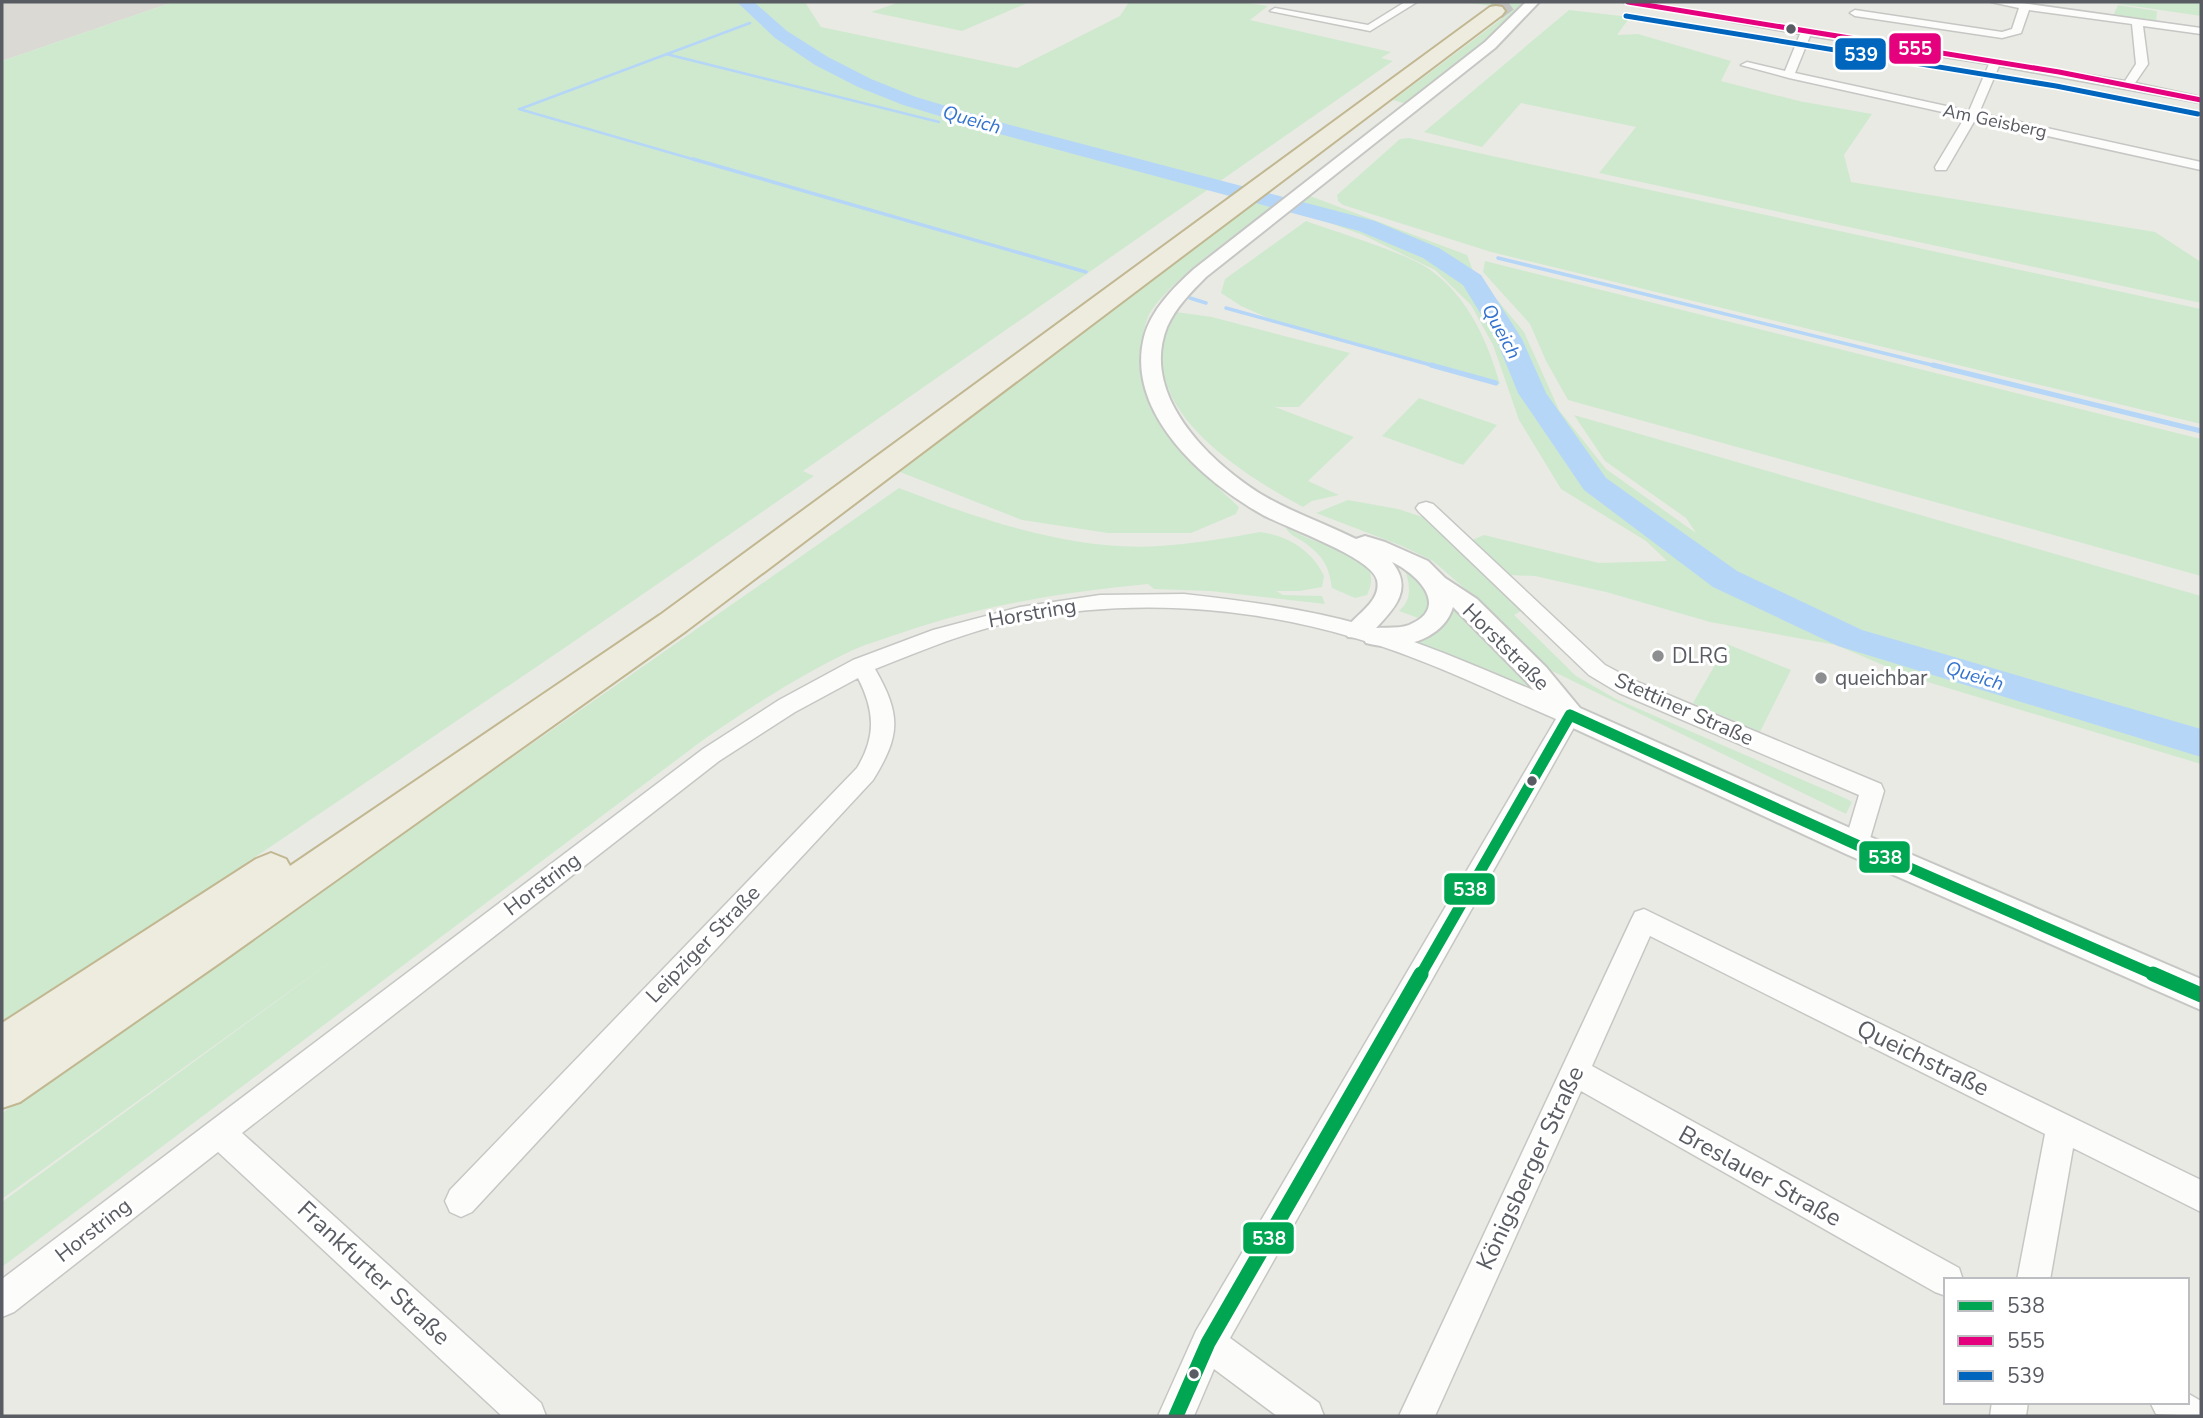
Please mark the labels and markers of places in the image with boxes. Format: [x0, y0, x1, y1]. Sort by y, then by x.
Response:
unlabelled marker [1784, 22, 1798, 36]
place label: DLRG [1672, 642, 1728, 670]
marker: DLRG [1650, 648, 1666, 664]
place label: queichbar [1835, 664, 1928, 692]
marker: queichbar [1813, 670, 1829, 686]
unlabelled marker [1525, 774, 1539, 788]
unlabelled marker [1187, 1367, 1201, 1381]

